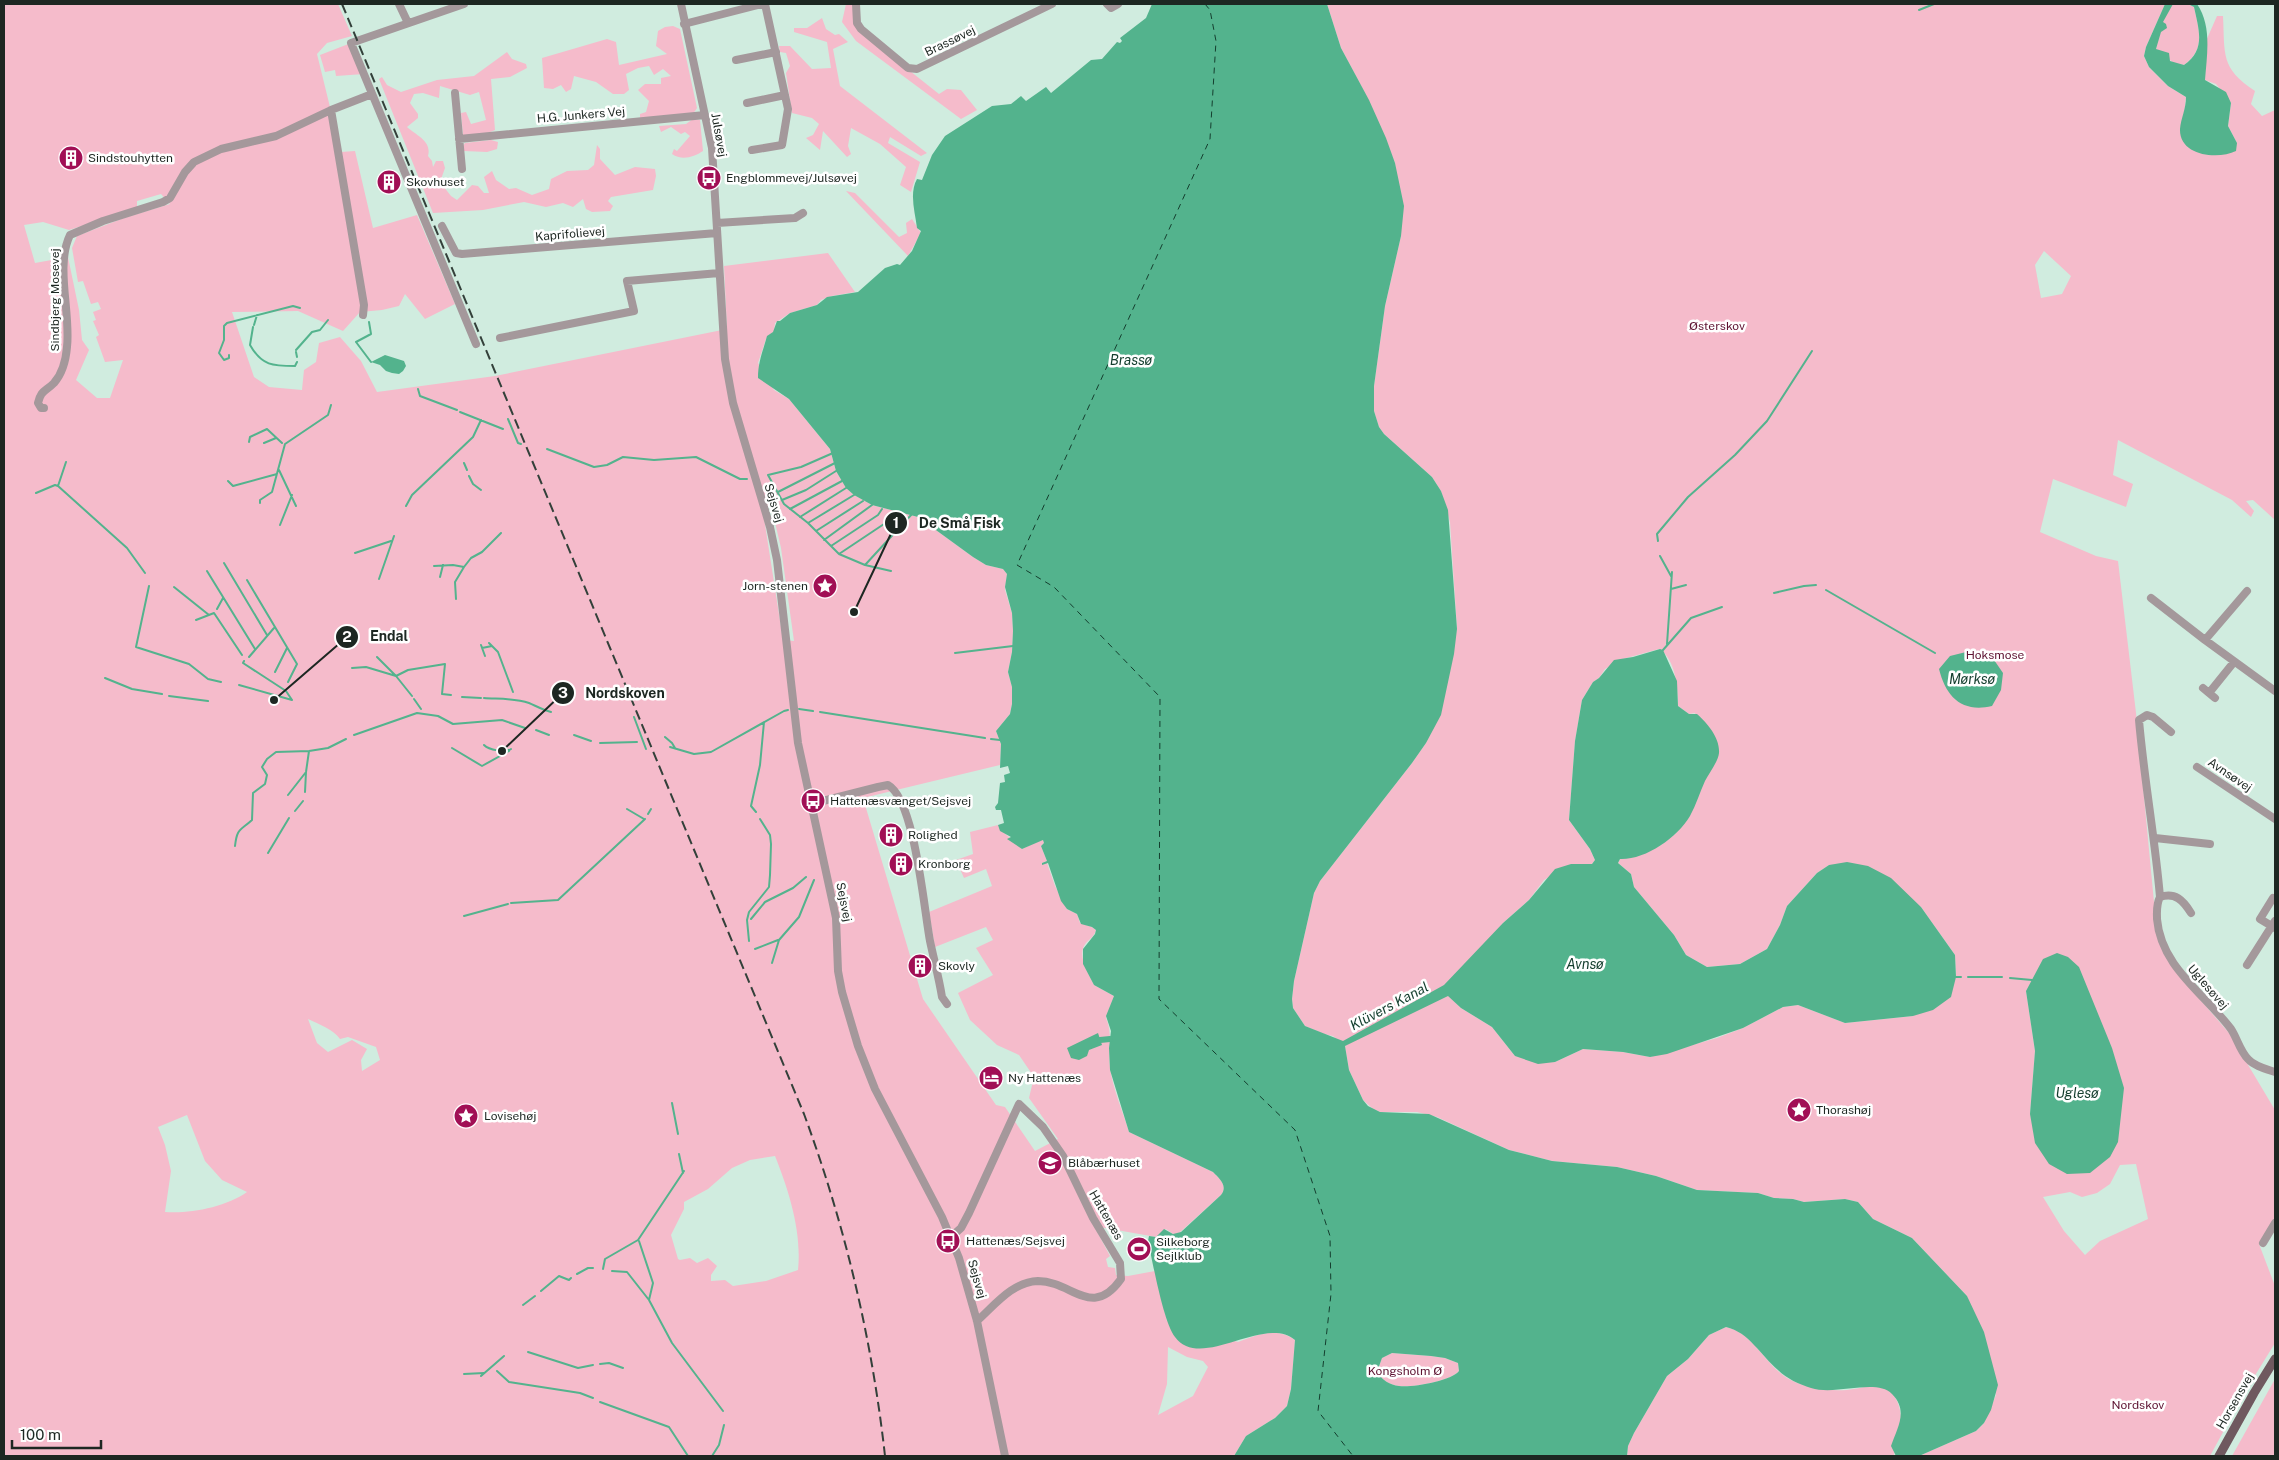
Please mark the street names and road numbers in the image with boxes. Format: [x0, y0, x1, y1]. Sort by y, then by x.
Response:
street label: Brassøvej [923, 23, 977, 59]
street label: H.G. Junkers Vej [536, 104, 626, 126]
street label: Julsøvej [708, 112, 730, 158]
street label: Kaprifolievej [534, 224, 606, 244]
street label: Sindbjerg Mosevej [48, 248, 62, 352]
street label: Sejsvej [761, 482, 787, 524]
street label: Avnsøvej [2205, 755, 2255, 795]
street label: Sejsvej [833, 881, 855, 923]
street label: Uglesøvej [2185, 962, 2231, 1012]
street label: Hattenæs [1086, 1188, 1126, 1242]
street label: Sejsvej [965, 1258, 989, 1300]
street label: Horsensvej [2213, 1371, 2257, 1431]

